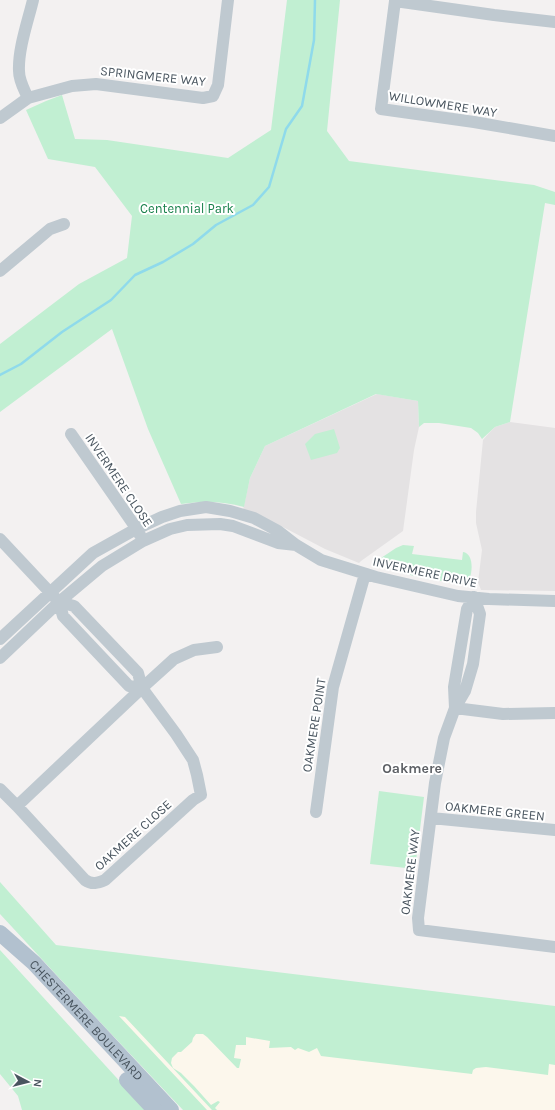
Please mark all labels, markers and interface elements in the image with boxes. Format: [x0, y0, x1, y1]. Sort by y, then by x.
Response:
street label: SPRINGMERE WAY [99, 63, 207, 89]
street label: WILLOWMERE WAY [388, 88, 498, 120]
park label: Centennial Park [140, 201, 234, 216]
street label: INVERMERE CLOSE [82, 430, 156, 530]
street label: INVERMERE DRIVE [371, 554, 479, 590]
street label: OAKMERE POINT [299, 676, 329, 773]
district label: Oakmere [382, 760, 442, 777]
street label: OAKMERE CLOSE [92, 797, 174, 873]
street label: OAKMERE GREEN [444, 798, 546, 824]
street label: OAKMERE WAY [397, 828, 423, 916]
street label: CHESTERMERE BOULEVARD [27, 956, 147, 1083]
north arrow [8, 1062, 48, 1102]
text: N [30, 1078, 44, 1088]

